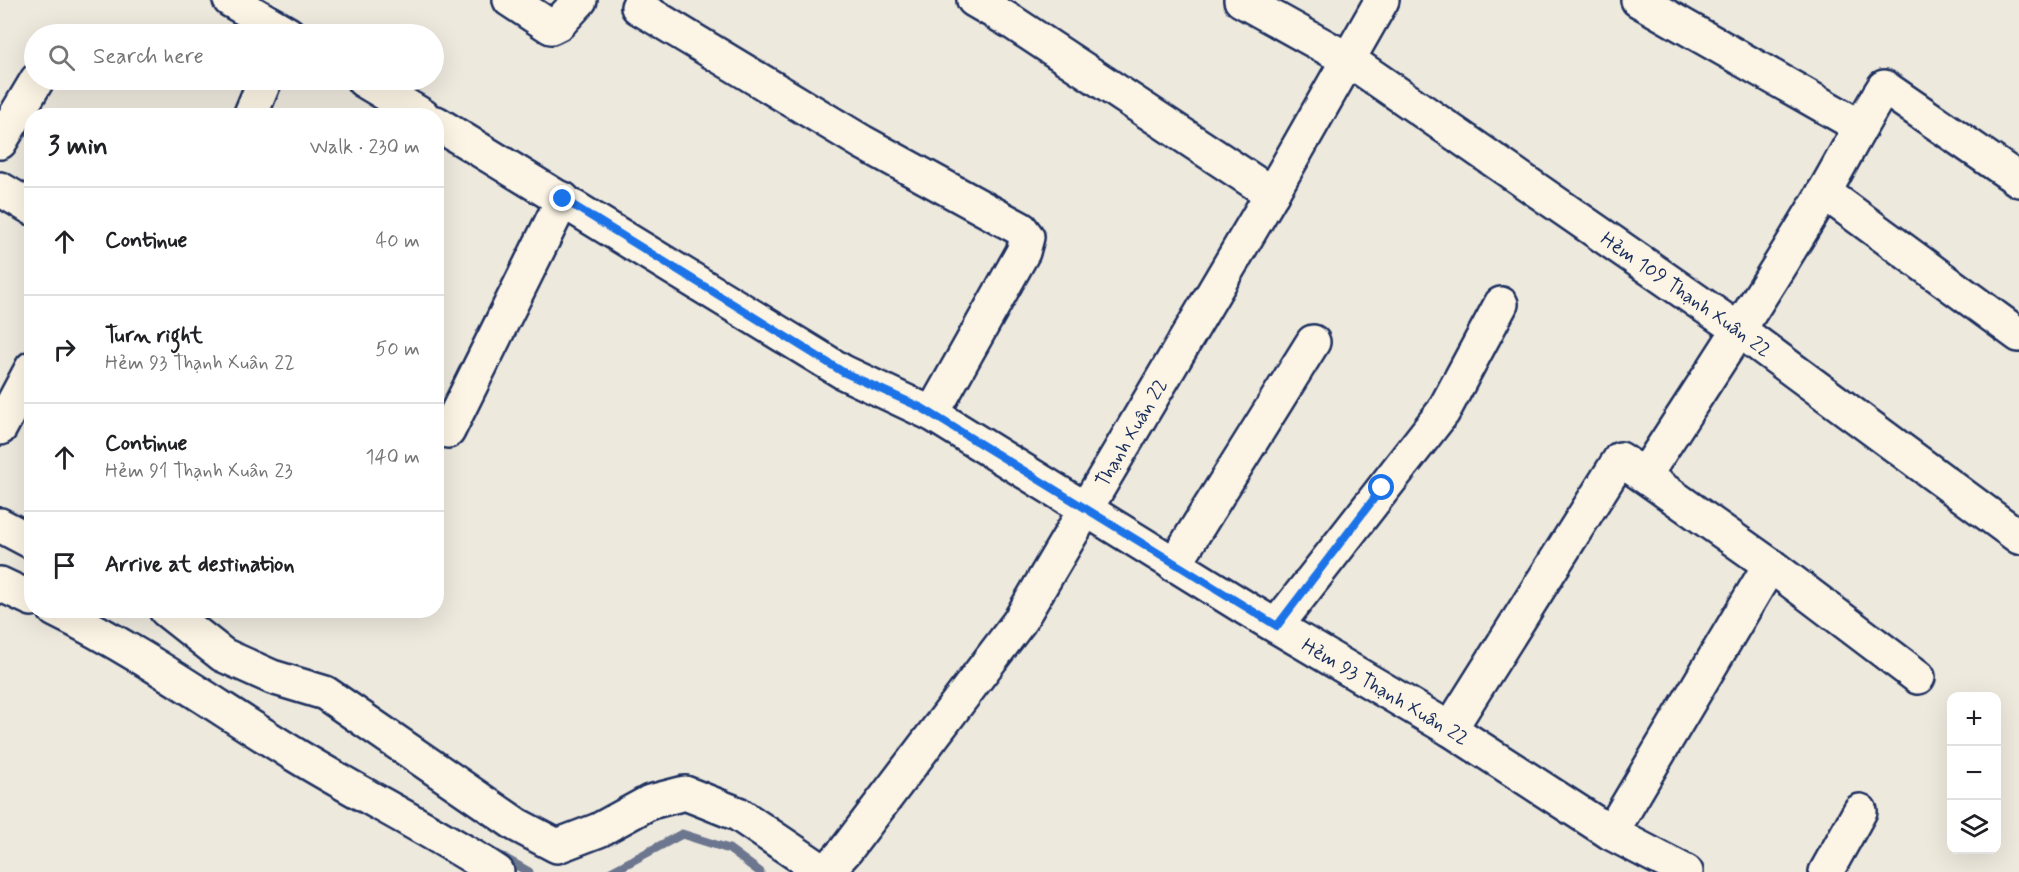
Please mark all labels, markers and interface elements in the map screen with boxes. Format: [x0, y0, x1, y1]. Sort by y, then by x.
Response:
search box [24, 24, 444, 90]
icon: search [45, 41, 78, 74]
text: Search here [93, 43, 204, 71]
text: 3 min [48, 130, 108, 164]
text: Walk · 230 m [310, 134, 420, 161]
route end [549, 185, 575, 211]
icon: ahead [48, 225, 81, 258]
street label: Hẻm 109 Thạnh Xuân 22 [1595, 226, 1776, 364]
text: Continue [105, 227, 187, 255]
text: 40 m [376, 228, 420, 255]
text: Turn right [105, 322, 203, 350]
icon: right [48, 333, 81, 366]
text: 50 m [375, 336, 420, 363]
text: Hẻm 93 Thạnh Xuân 22 [105, 350, 295, 377]
street label: Thạnh Xuân 22 [1090, 374, 1175, 493]
text: Continue [105, 430, 187, 458]
icon: ahead [48, 441, 81, 474]
text: 140 m [366, 444, 420, 471]
text: Hẻm 91 Thạnh Xuân 23 [105, 458, 293, 485]
route start [1368, 474, 1394, 500]
icon: arrive [48, 549, 81, 582]
text: Arrive at destination [105, 551, 295, 579]
street label: Hẻm 93 Thạnh Xuân 22 [1296, 632, 1473, 753]
map controls [1947, 692, 2001, 854]
button: + [1947, 692, 2001, 746]
button: − [1947, 746, 2001, 800]
button: layers [1947, 800, 2001, 854]

